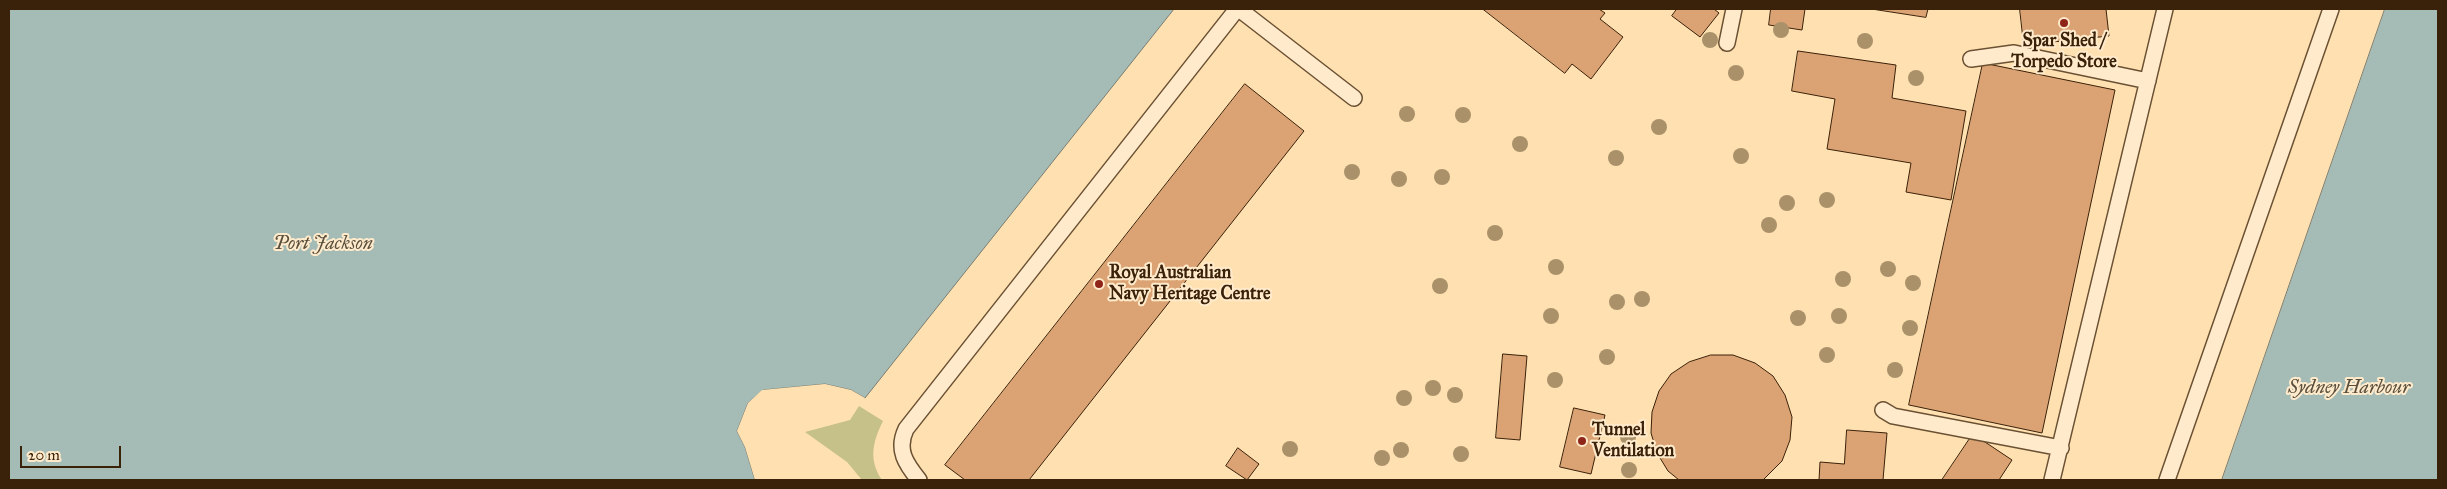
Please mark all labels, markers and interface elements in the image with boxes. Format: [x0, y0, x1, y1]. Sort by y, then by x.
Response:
marker: Spar Shed / Torpedo Store [2058, 17, 2070, 29]
place label: Spar Shed / Torpedo Store [2011, 31, 2117, 74]
water label: Port Jackson [273, 233, 373, 255]
place label: Royal Australian Navy Heritage Centre [1109, 263, 1270, 306]
marker: Royal Australian Navy Heritage Centre [1093, 278, 1105, 290]
water label: Sydney Harbour [2288, 377, 2410, 399]
place label: Tunnel Ventilation [1592, 420, 1674, 462]
marker: Tunnel Ventilation [1576, 435, 1588, 447]
scale bar [22, 436, 124, 468]
text: 20 m [28, 446, 60, 464]

